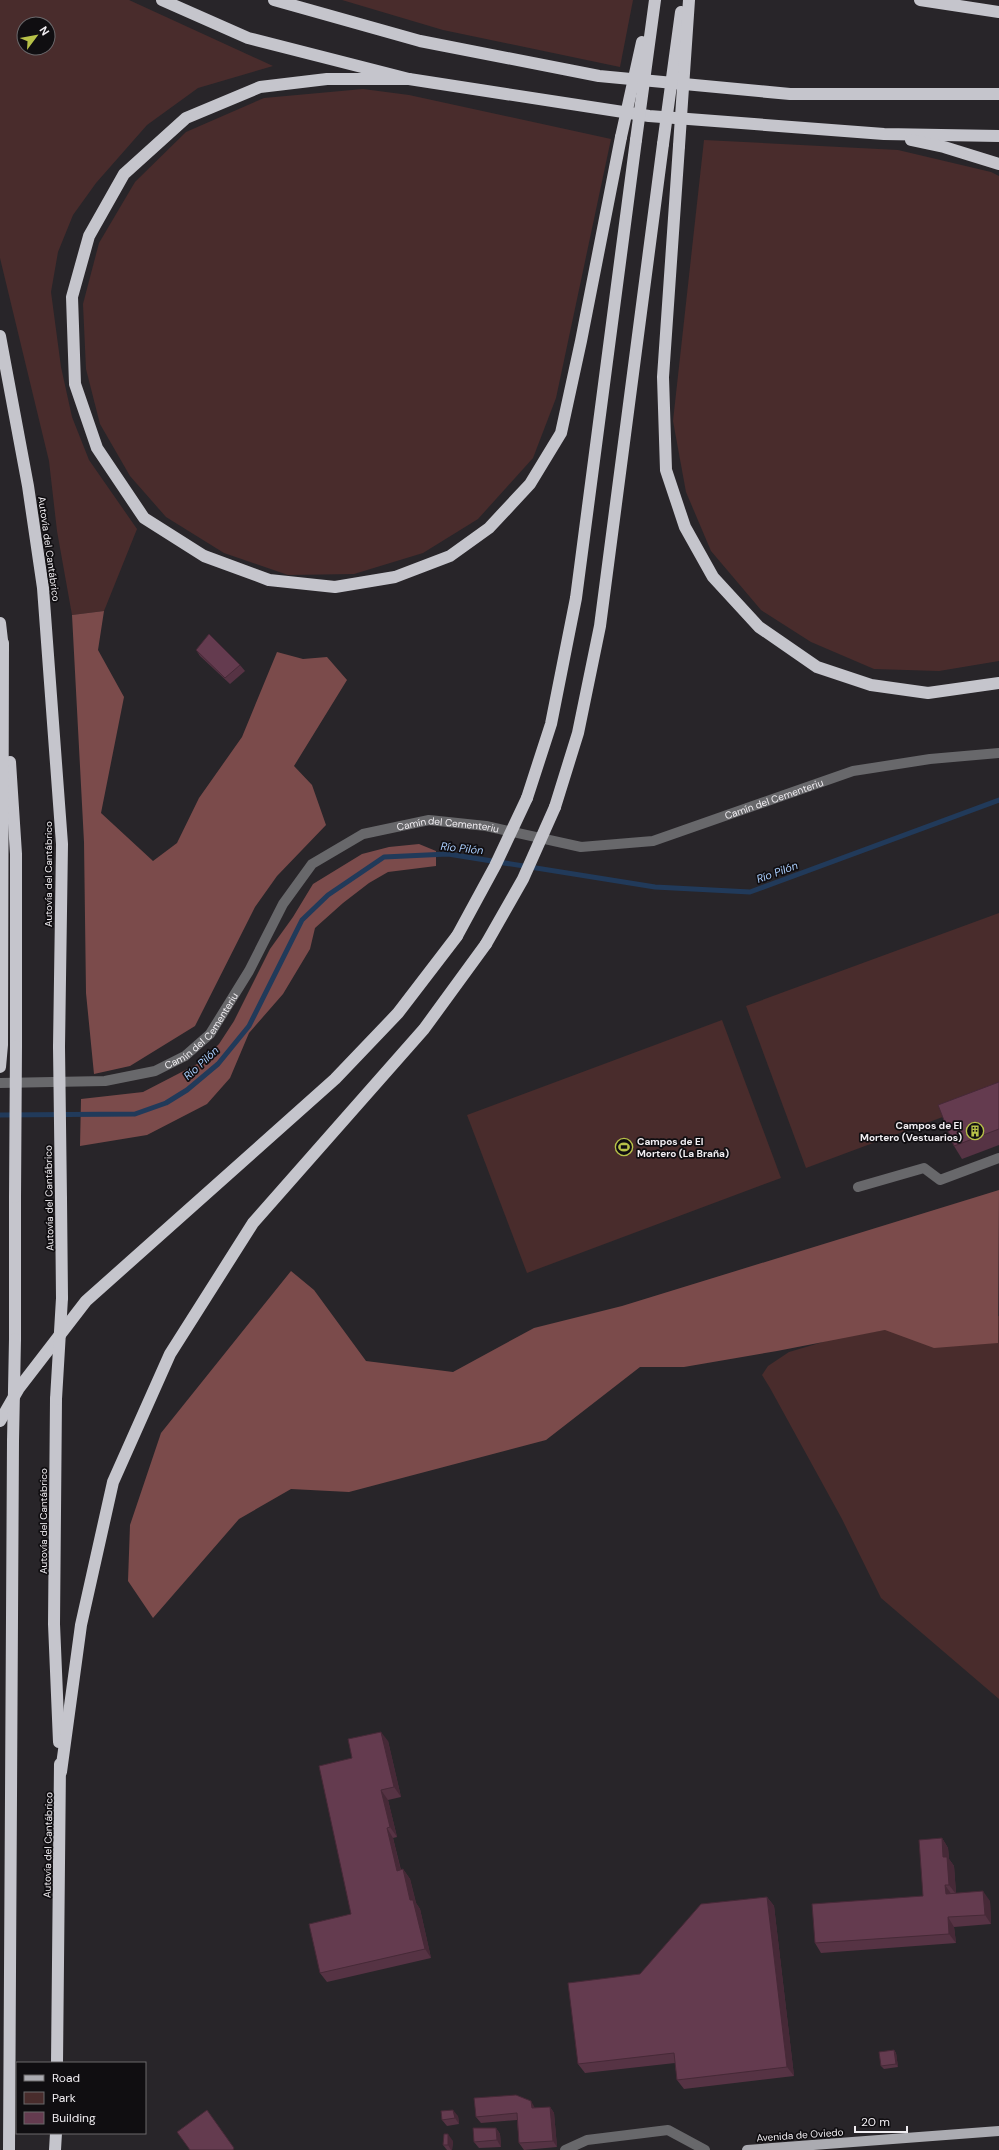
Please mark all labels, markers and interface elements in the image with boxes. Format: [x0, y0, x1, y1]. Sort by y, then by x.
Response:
north arrow [16, 16, 56, 56]
text: N [36, 24, 53, 38]
street label: Autovía del Cantábrico [35, 496, 63, 602]
street label: Camín del Cementeriu [723, 775, 825, 822]
street label: Camín del Cementeriu [395, 813, 501, 835]
street label: Autovía del Cantábrico [42, 821, 55, 927]
water label: Río Pilón [440, 839, 484, 857]
water label: Río Pilón [754, 858, 800, 886]
street label: Camín del Cementeriu [162, 990, 241, 1072]
water label: Río Pilón [180, 1043, 222, 1083]
place label: Campos de El Mortero (Vestuarios) [860, 1119, 962, 1144]
building icon: Campos de El Mortero (Vestuarios) [965, 1121, 985, 1141]
place label: Campos de El Mortero (La Braña) [637, 1135, 729, 1160]
sports icon: Campos de El Mortero (La Braña) [614, 1137, 634, 1157]
street label: Autovía del Cantábrico [42, 1145, 56, 1251]
street label: Autovía del Cantábrico [37, 1468, 50, 1574]
street label: Autovía del Cantábrico [41, 1792, 55, 1898]
legend [16, 2062, 146, 2134]
text: Road [52, 2070, 80, 2086]
text: Park [52, 2090, 76, 2106]
scale bar [855, 2108, 907, 2134]
text: Building [52, 2110, 96, 2126]
text: 20 m [861, 2114, 890, 2130]
street label: Avenida de Oviedo [756, 2125, 844, 2145]

